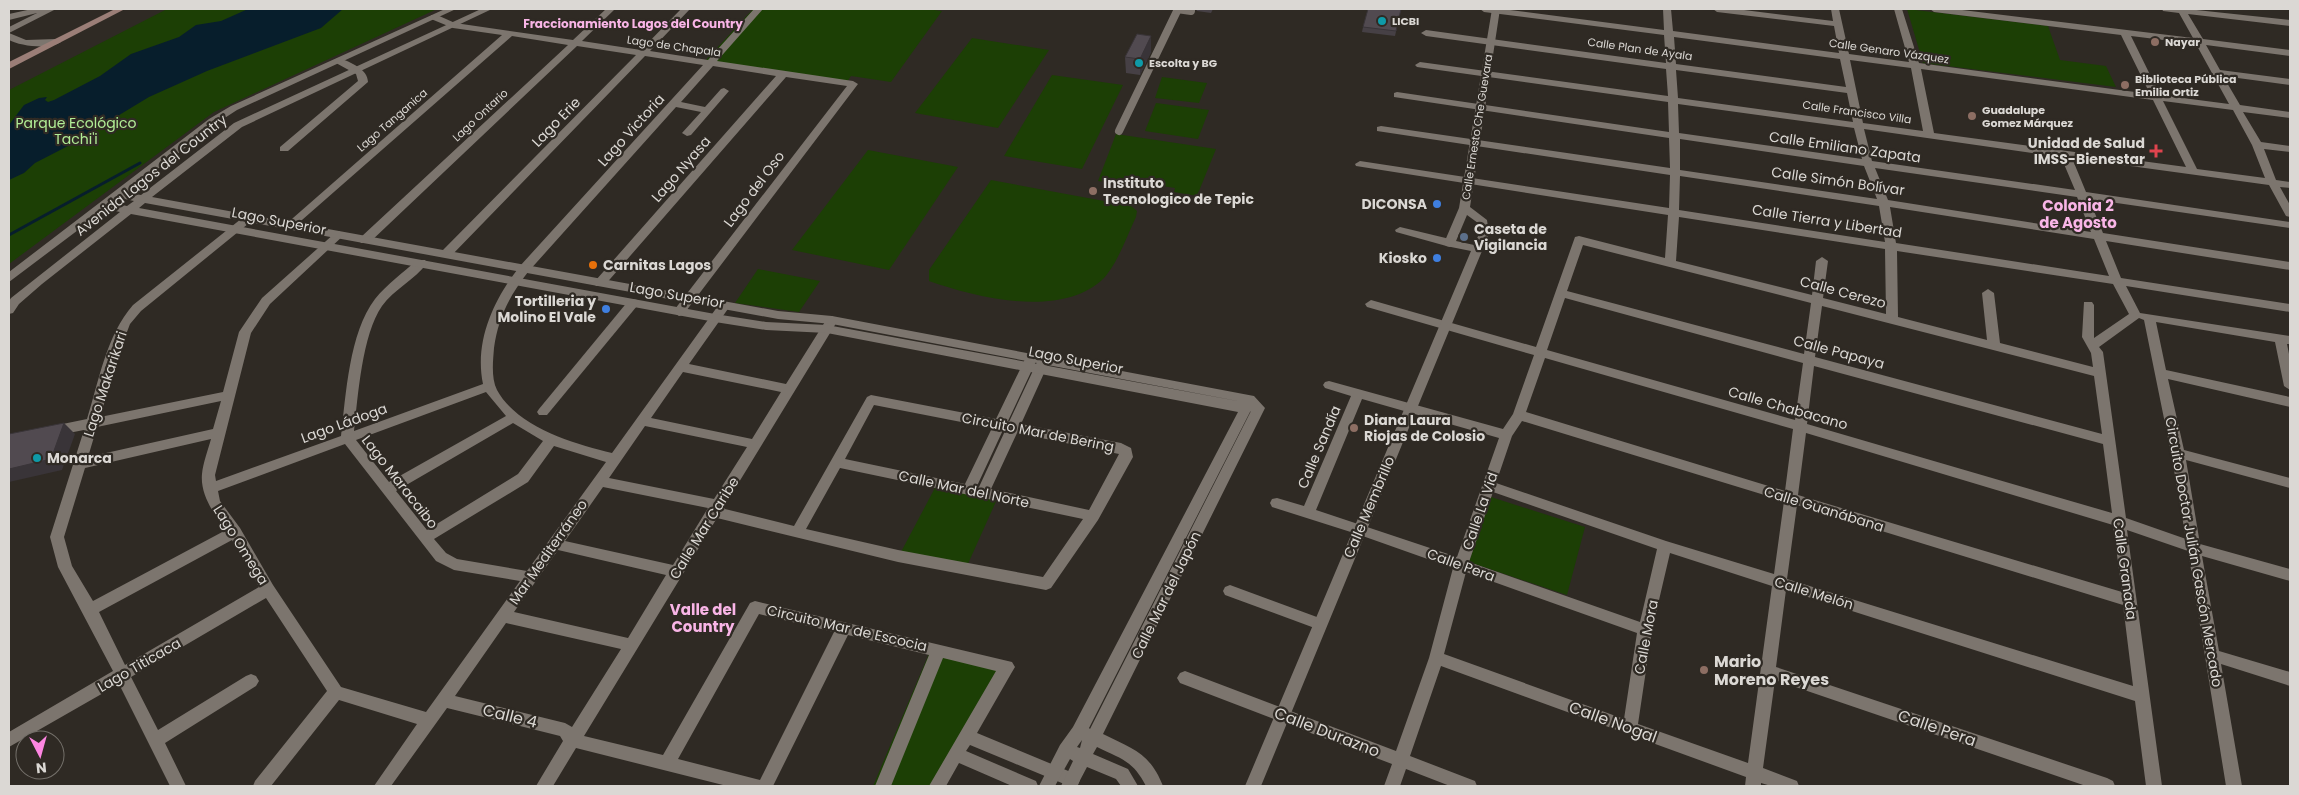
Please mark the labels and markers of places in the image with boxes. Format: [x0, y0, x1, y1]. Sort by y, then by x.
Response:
place label: LICBI [1392, 13, 1419, 29]
marker: LICBI [1376, 15, 1388, 27]
place label: Nayar [2165, 34, 2200, 50]
marker: Nayar [2149, 36, 2161, 48]
place label: Escolta y BG [1149, 55, 1218, 71]
marker: Escolta y BG [1133, 57, 1145, 69]
place label: Biblioteca Pública Emilia Ortiz [2135, 71, 2237, 100]
marker: Biblioteca Pública Emilia Ortiz [2119, 79, 2131, 91]
place label: Guadalupe Gomez Márquez [1982, 102, 2074, 131]
marker: Guadalupe Gomez Márquez [1966, 110, 1978, 122]
place label: Unidad de Salud IMSS-Bienestar [2028, 133, 2145, 169]
marker: Unidad de Salud IMSS-Bienestar [2149, 144, 2163, 158]
place label: Instituto Tecnologico de Tepic [1103, 173, 1254, 209]
marker: Instituto Tecnologico de Tepic [1087, 185, 1099, 197]
place label: DICONSA [1362, 194, 1428, 214]
marker: DICONSA [1431, 198, 1443, 210]
place label: Caseta de Vigilancia [1474, 219, 1547, 255]
marker: Caseta de Vigilancia [1458, 231, 1470, 243]
place label: Kiosko [1379, 248, 1427, 268]
marker: Kiosko [1431, 252, 1443, 264]
place label: Carnitas Lagos [603, 255, 711, 275]
marker: Carnitas Lagos [587, 259, 599, 271]
place label: Tortilleria y Molino El Vale [497, 291, 596, 327]
marker: Tortilleria y Molino El Vale [600, 303, 612, 315]
place label: Diana Laura Riojas de Colosio [1364, 410, 1485, 446]
marker: Diana Laura Riojas de Colosio [1348, 422, 1360, 434]
place label: Monarca [47, 448, 112, 468]
marker: Monarca [31, 452, 43, 464]
place label: Mario Moreno Reyes [1714, 650, 1829, 691]
marker: Mario Moreno Reyes [1698, 664, 1710, 676]

